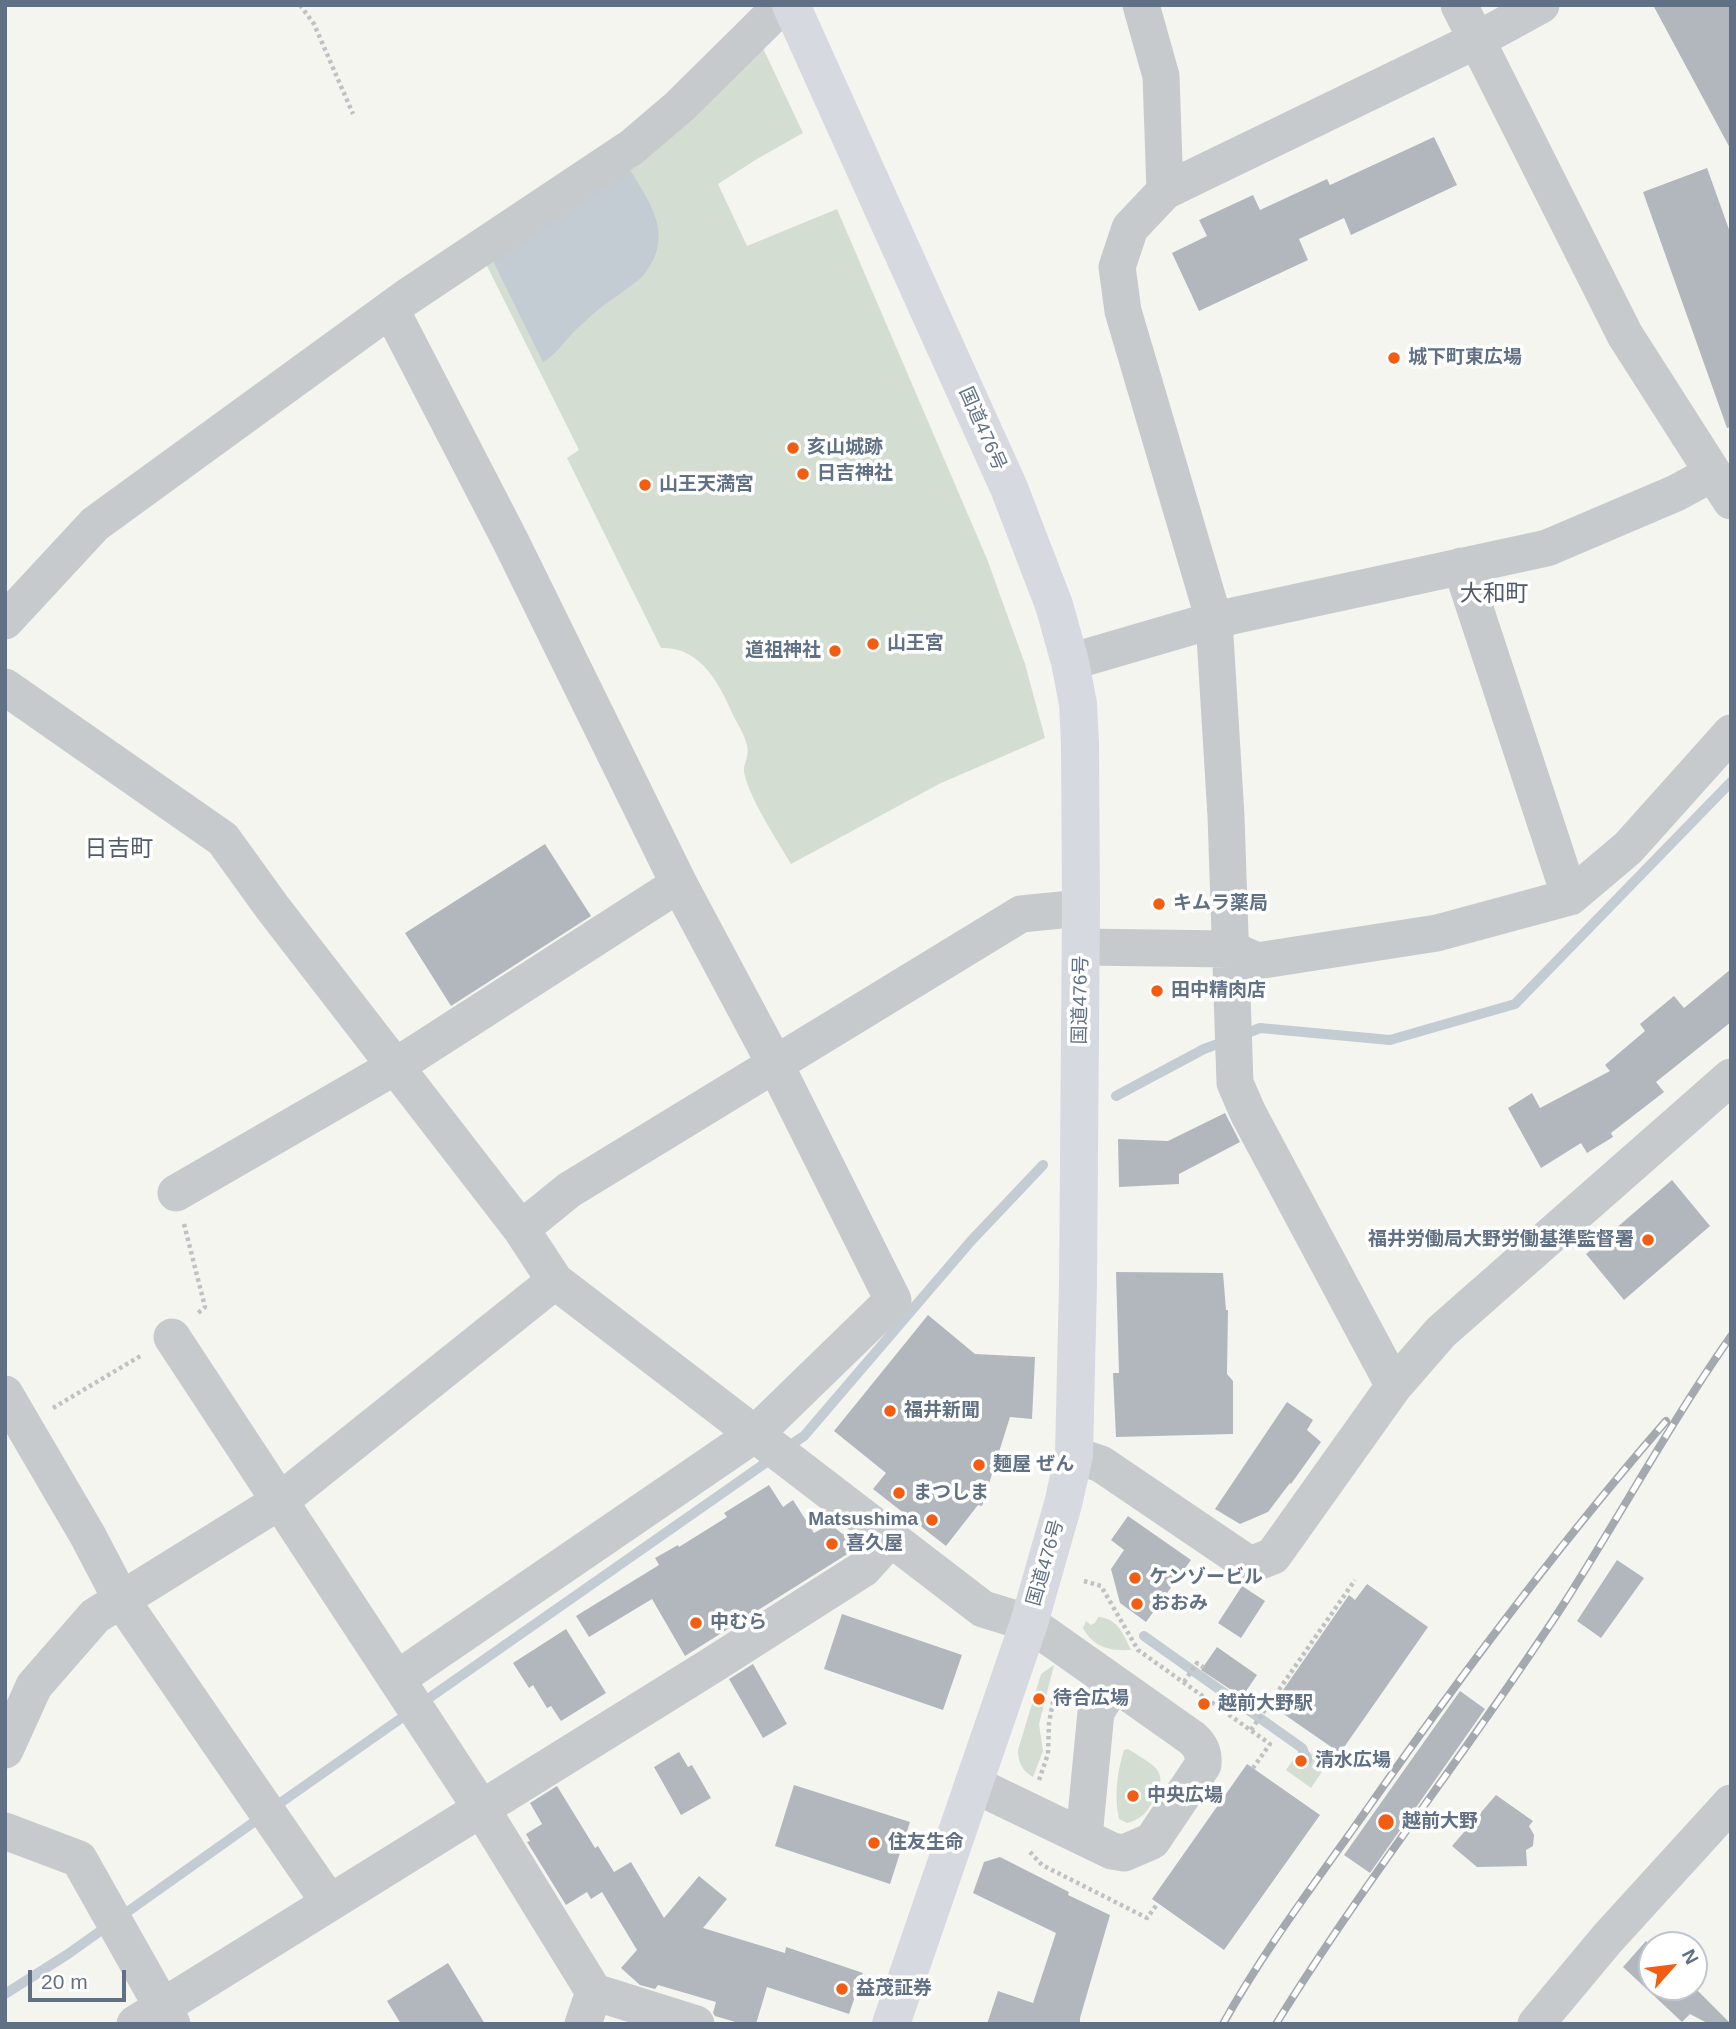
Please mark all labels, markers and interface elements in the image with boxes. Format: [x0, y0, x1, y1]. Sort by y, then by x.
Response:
place label: 城下町東広場 [1408, 347, 1522, 369]
marker: 城下町東広場 [1386, 350, 1402, 366]
street label: 国道476号 [954, 384, 1010, 474]
place label: 亥山城跡 [807, 437, 883, 459]
marker: 亥山城跡 [785, 440, 801, 456]
place label: 日吉神社 [817, 463, 893, 485]
marker: 日吉神社 [795, 466, 811, 482]
place label: 山王天満宮 [659, 474, 754, 496]
marker: 山王天満宮 [637, 477, 653, 493]
district label: 大和町 [1460, 581, 1528, 609]
place label: 山王宮 [887, 633, 944, 655]
marker: 山王宮 [865, 636, 881, 652]
place label: 道祖神社 [745, 640, 821, 662]
marker: 道祖神社 [827, 643, 843, 659]
district label: 日吉町 [85, 836, 153, 864]
place label: キムラ薬局 [1173, 893, 1268, 915]
marker: キムラ薬局 [1151, 896, 1167, 912]
street label: 国道476号 [1069, 955, 1093, 1045]
place label: 田中精肉店 [1171, 980, 1266, 1002]
marker: 田中精肉店 [1149, 983, 1165, 999]
place label: 福井労働局大野労働基準監督署 [1368, 1229, 1634, 1251]
marker: 福井労働局大野労働基準監督署 [1640, 1232, 1656, 1248]
place label: 福井新聞 [904, 1400, 980, 1422]
marker: 福井新聞 [882, 1403, 898, 1419]
place label: 麺屋 ぜん [993, 1454, 1074, 1476]
marker: 麺屋 ぜん [971, 1457, 987, 1473]
place label: まつしま [913, 1482, 989, 1504]
marker: まつしま [891, 1485, 907, 1501]
place label: Matsushima [808, 1509, 918, 1531]
marker: Matsushima [924, 1512, 940, 1528]
street label: 国道476号 [1023, 1517, 1069, 1609]
place label: 喜久屋 [846, 1533, 903, 1555]
marker: 喜久屋 [824, 1536, 840, 1552]
place label: ケンゾービル [1149, 1567, 1263, 1589]
marker: ケンゾービル [1127, 1570, 1143, 1586]
place label: おおみ [1151, 1593, 1208, 1615]
marker: おおみ [1129, 1596, 1145, 1612]
place label: 中むら [710, 1612, 767, 1634]
marker: 中むら [688, 1615, 704, 1631]
place label: 待合広場 [1053, 1688, 1129, 1710]
marker: 待合広場 [1031, 1691, 1047, 1707]
place label: 越前大野駅 [1218, 1693, 1313, 1715]
marker: 越前大野駅 [1196, 1696, 1212, 1712]
place label: 清水広場 [1315, 1750, 1391, 1772]
marker: 清水広場 [1293, 1753, 1309, 1769]
place label: 中央広場 [1147, 1785, 1223, 1807]
marker: 中央広場 [1125, 1788, 1141, 1804]
place label: 越前大野 [1402, 1811, 1478, 1833]
marker: 越前大野 [1376, 1812, 1396, 1832]
place label: 住友生命 [888, 1832, 964, 1854]
marker: 住友生命 [866, 1835, 882, 1851]
north arrow [1638, 1931, 1708, 2001]
text: N [1678, 1946, 1703, 1968]
scale bar [32, 1955, 130, 1999]
text: 20 m [41, 1970, 88, 1993]
place label: 益茂証券 [856, 1978, 932, 2000]
marker: 益茂証券 [834, 1981, 850, 1997]

